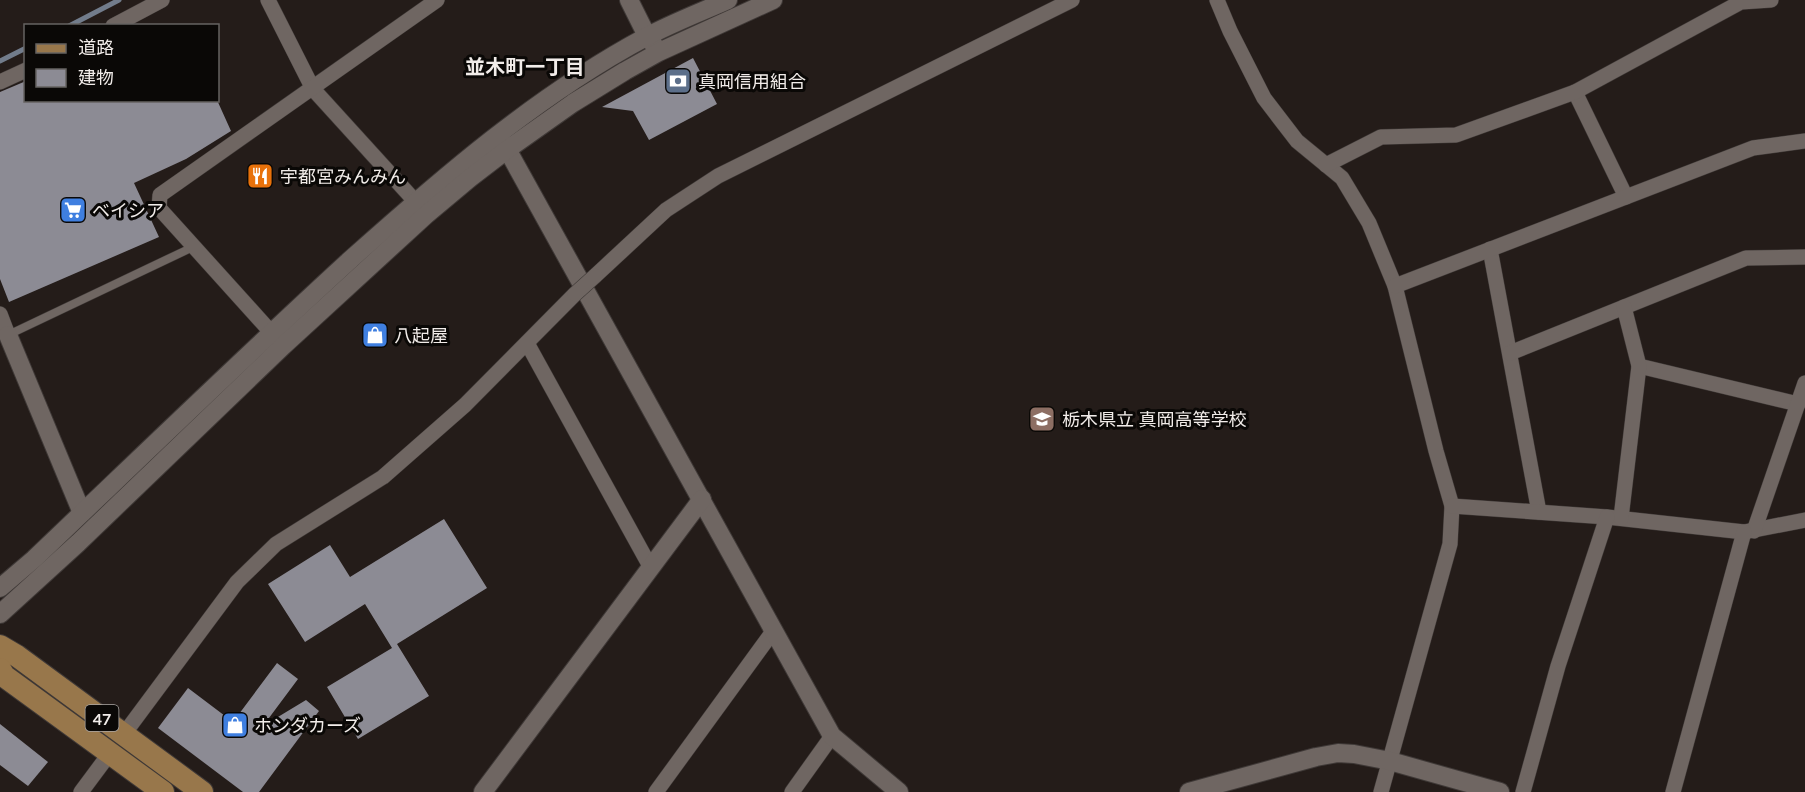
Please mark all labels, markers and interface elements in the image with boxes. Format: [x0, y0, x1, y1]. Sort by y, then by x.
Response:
legend [24, 24, 219, 102]
text: 道路 [78, 36, 114, 58]
district label: 並木町一丁目 [465, 54, 585, 78]
text: 建物 [78, 66, 114, 88]
bank icon: 真岡信用組合 [663, 66, 693, 96]
place label: 真岡信用組合 [698, 70, 806, 92]
restaurant icon: 宇都宮みんみん [245, 161, 275, 191]
place label: 宇都宮みんみん [280, 165, 406, 187]
supermarket icon: ベイシア [58, 195, 88, 225]
place label: ベイシア [92, 199, 164, 221]
shop icon: 八起屋 [360, 320, 390, 350]
place label: 八起屋 [394, 324, 448, 346]
school or university icon: 栃木県立 真岡高等学校 [1027, 404, 1057, 434]
place label: 栃木県立 真岡高等学校 [1062, 408, 1247, 430]
road number: 47 [86, 705, 118, 731]
shop icon: ホンダカーズ [220, 710, 250, 740]
place label: ホンダカーズ [254, 714, 361, 736]

